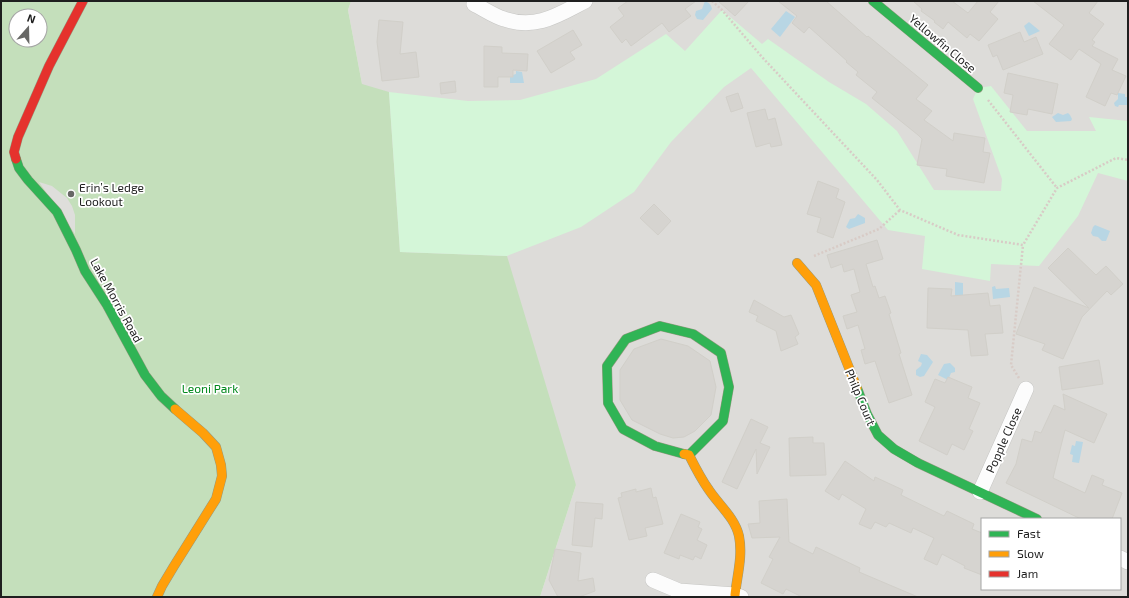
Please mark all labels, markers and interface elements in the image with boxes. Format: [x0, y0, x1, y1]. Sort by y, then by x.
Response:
north arrow [8, 8, 48, 48]
text: N [26, 11, 38, 26]
street label: Yellowfin Close [907, 11, 979, 75]
place label: Erin’s Ledge Lookout [79, 180, 144, 208]
marker: Erin’s Ledge Lookout [66, 189, 76, 199]
street label: Lake Morris Road [88, 255, 146, 345]
street label: Philp Court [843, 367, 879, 428]
park label: Leoni Park [182, 381, 238, 395]
street label: Popple Close [982, 405, 1024, 475]
legend [981, 518, 1121, 590]
text: Fast [1017, 526, 1041, 540]
text: Slow [1017, 546, 1044, 560]
text: Jam [1017, 566, 1038, 580]

